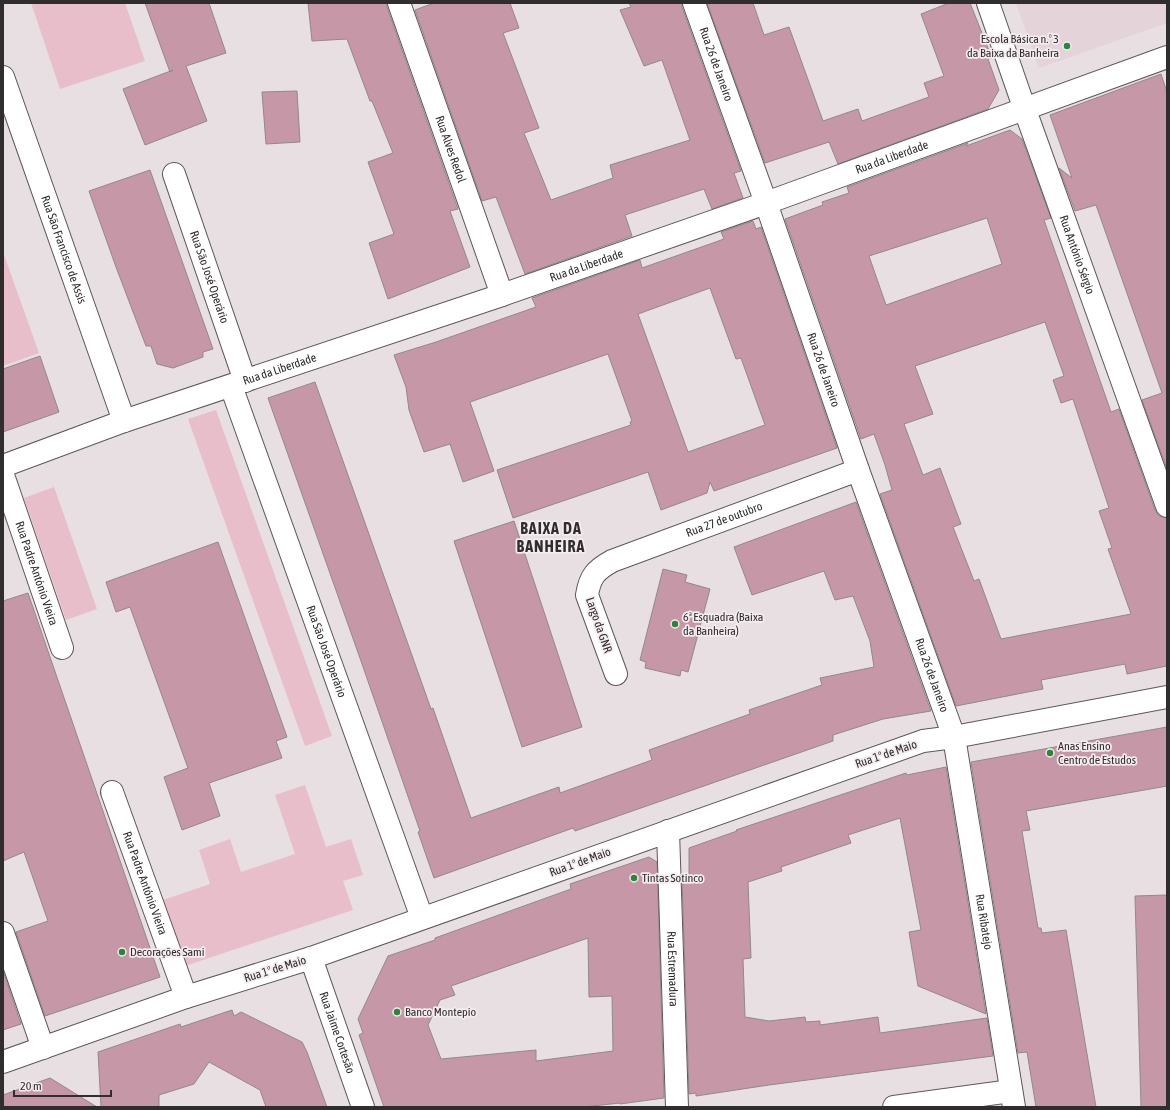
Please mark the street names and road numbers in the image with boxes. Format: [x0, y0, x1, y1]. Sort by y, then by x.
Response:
street label: Rua 26 de Janeiro [696, 25, 736, 103]
street label: Rua Alves Redol [432, 114, 469, 185]
street label: Rua da Liberdade [853, 138, 930, 177]
street label: Rua São Francisco de Assis [38, 194, 89, 306]
street label: Rua António Sérgio [1056, 213, 1098, 296]
street label: Rua São José Operário [187, 229, 232, 326]
street label: Rua da Liberdade [548, 246, 625, 285]
street label: Rua 26 de Janeiro [804, 331, 843, 409]
street label: Rua da Liberdade [241, 350, 318, 388]
street label: Rua 27 de outubro [684, 499, 765, 540]
street label: Rua Padre António Vieira [12, 520, 61, 627]
street label: Largo da GNR [583, 595, 615, 655]
street label: Rua São José Operário [303, 603, 349, 700]
street label: Rua 26 de Janeiro [912, 636, 952, 714]
street label: Rua 1º de Maio [853, 737, 919, 771]
street label: Rua Padre António Vieira [120, 830, 170, 937]
street label: Rua 1º de Maio [547, 844, 613, 880]
street label: Rua Ribatejo [973, 893, 995, 951]
street label: Rua Estremadura [664, 931, 681, 1007]
street label: Rua 1º de Maio [242, 953, 308, 985]
street label: Rua Jaime Cortesão [316, 990, 358, 1076]

